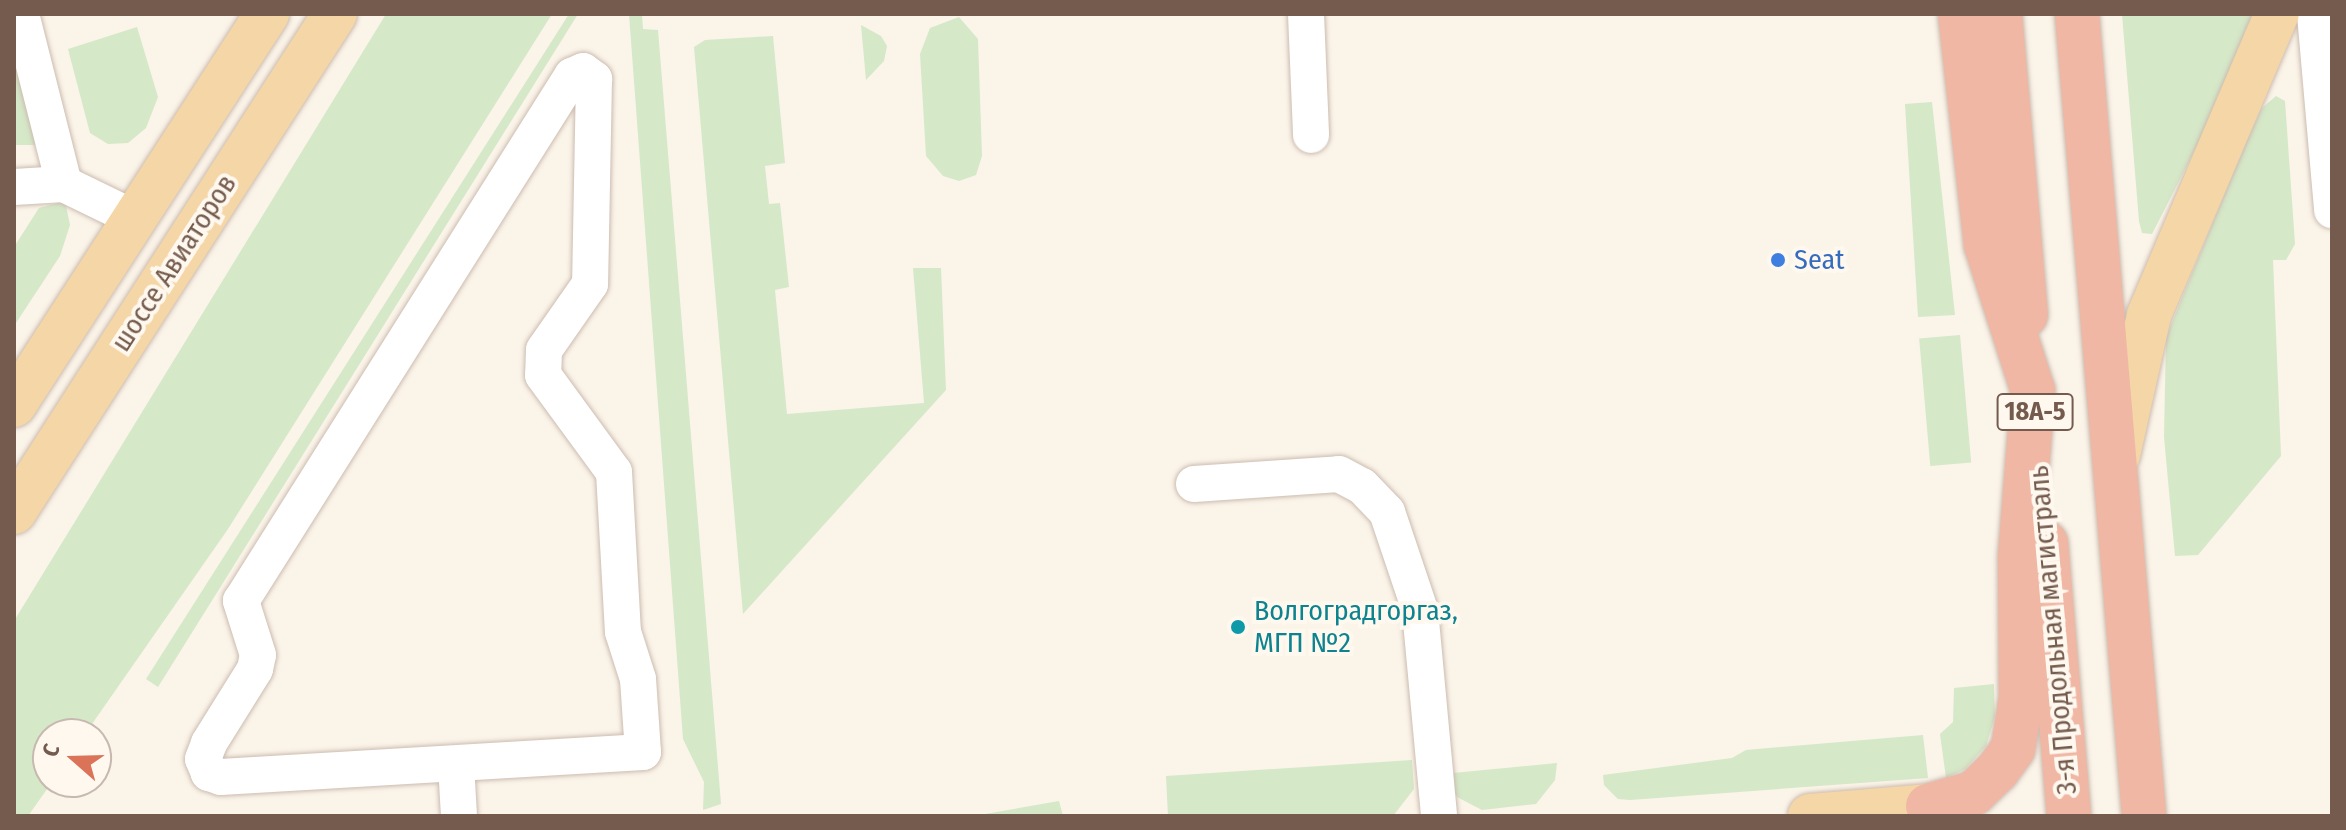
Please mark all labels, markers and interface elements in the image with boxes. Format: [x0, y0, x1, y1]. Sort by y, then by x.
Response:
street label: шоссе Авиаторов [104, 168, 244, 358]
place label: Seat [1794, 243, 1844, 277]
marker: Seat [1769, 251, 1787, 269]
road number: 18А-5 [1995, 390, 2075, 434]
street label: 3-я Продольная магистраль [2022, 464, 2084, 796]
place label: Волгоградгоргаз, МГП №2 [1254, 594, 1458, 660]
marker: Волгоградгоргаз, МГП №2 [1229, 618, 1247, 636]
north arrow [32, 718, 112, 798]
text: С [36, 740, 66, 760]

